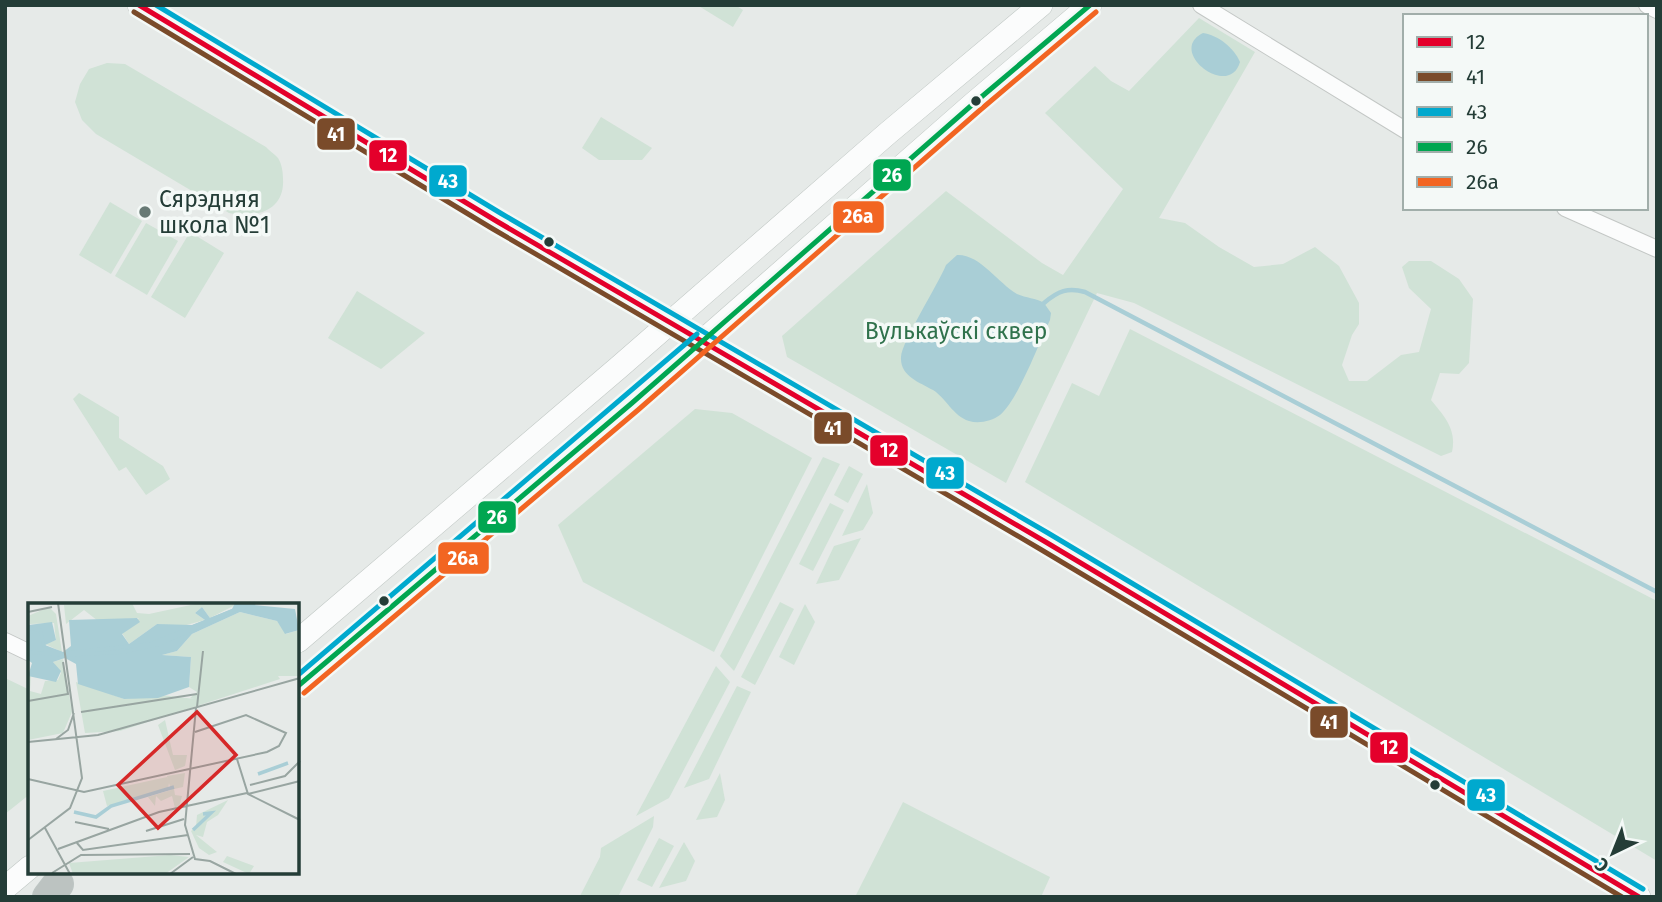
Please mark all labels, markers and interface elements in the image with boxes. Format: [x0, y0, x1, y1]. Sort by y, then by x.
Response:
legend [1403, 14, 1648, 210]
text: 12 [1466, 29, 1486, 55]
text: 41 [1466, 64, 1485, 90]
unlabelled marker [969, 94, 983, 108]
text: 43 [1466, 99, 1487, 125]
line badge: 41 [316, 117, 356, 151]
text: 41 [327, 123, 345, 146]
text: 26 [1466, 134, 1488, 160]
line badge: 12 [368, 139, 408, 172]
text: 12 [379, 144, 397, 167]
line badge: 26 [872, 158, 912, 192]
line badge: 43 [428, 164, 468, 198]
text: 26 [882, 164, 903, 187]
text: 26а [1466, 169, 1499, 195]
text: 43 [438, 170, 458, 193]
place label: Сярэдняя школа №1 [159, 185, 270, 239]
line badge: 26а [832, 200, 885, 234]
marker: Сярэдняя школа №1 [137, 204, 153, 220]
text: 26а [843, 205, 873, 228]
unlabelled marker [542, 235, 556, 249]
park label: Вулькаўскі сквер [865, 317, 1047, 345]
line badge: 41 [813, 411, 853, 445]
text: 41 [824, 417, 842, 440]
line badge: 12 [869, 434, 909, 467]
text: 12 [880, 439, 898, 462]
line badge: 43 [925, 456, 965, 490]
text: 43 [935, 462, 955, 485]
line badge: 26 [477, 500, 517, 534]
text: 26 [487, 506, 508, 529]
line badge: 26а [437, 541, 490, 575]
text: 26а [448, 547, 478, 570]
unlabelled marker [377, 594, 391, 608]
inset map [28, 603, 299, 874]
line badge: 41 [1309, 705, 1349, 739]
text: 41 [1320, 711, 1338, 734]
line badge: 12 [1369, 731, 1409, 764]
text: 12 [1380, 736, 1398, 759]
unlabelled marker [1428, 778, 1442, 792]
line badge: 43 [1466, 778, 1506, 812]
text: 43 [1476, 784, 1496, 807]
north arrow [1578, 818, 1648, 888]
text: С [1590, 853, 1614, 877]

